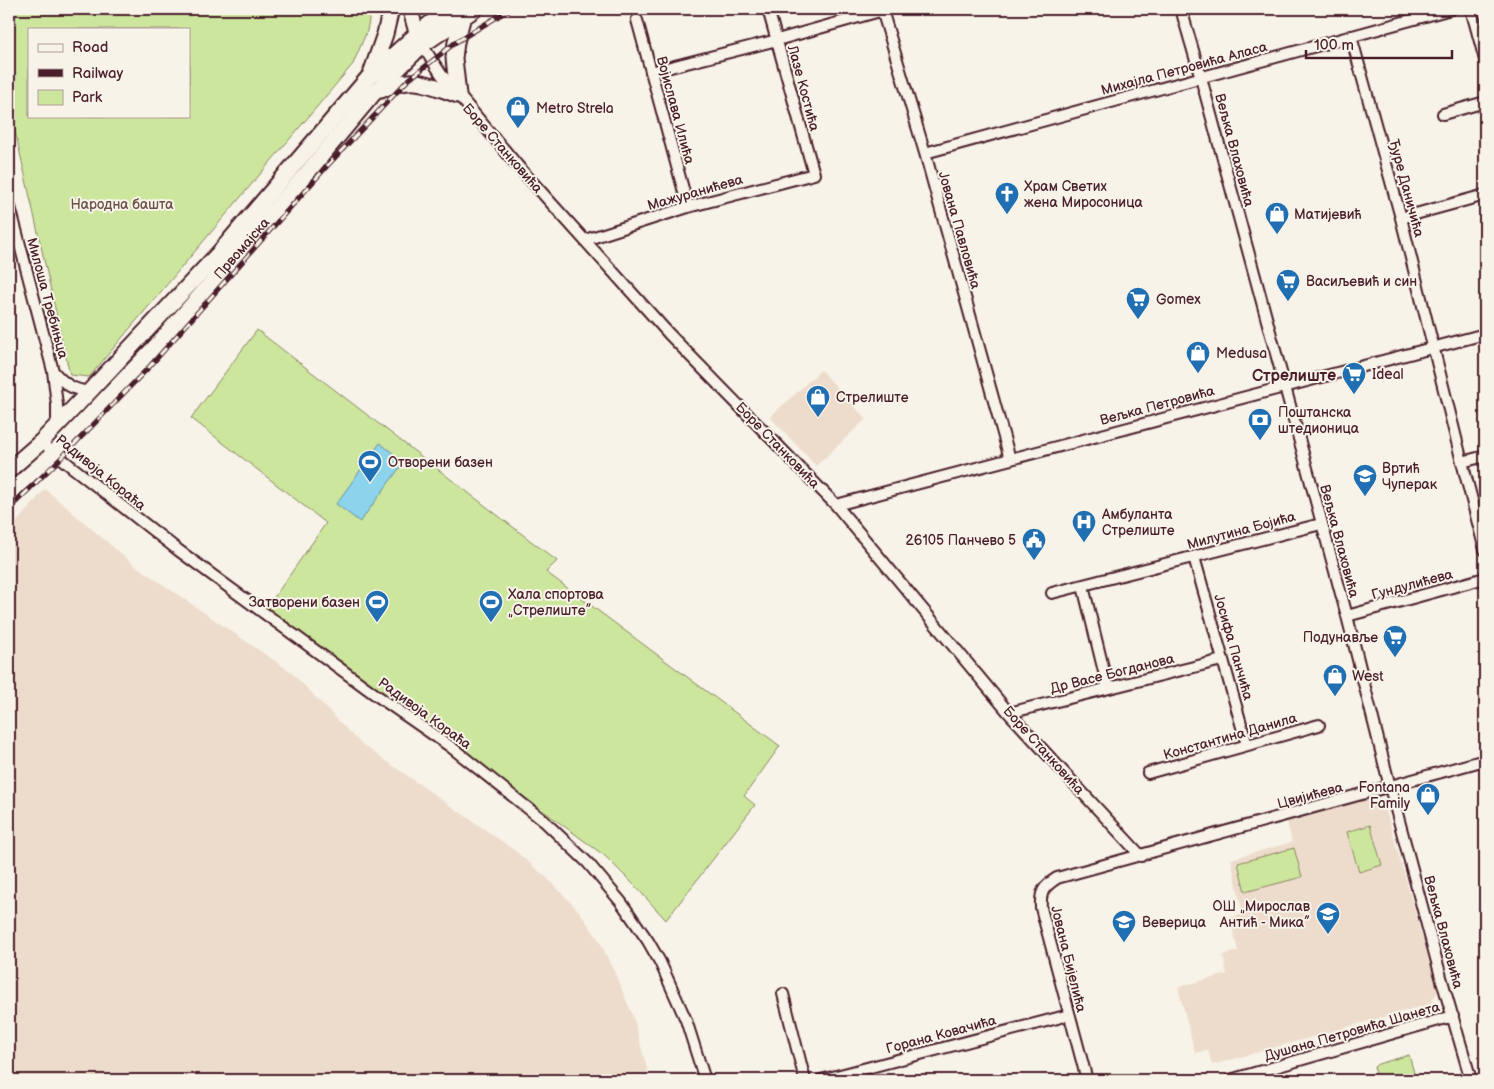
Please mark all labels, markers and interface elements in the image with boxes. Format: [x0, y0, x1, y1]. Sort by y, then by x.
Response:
legend [28, 28, 190, 118]
scale bar [1306, 28, 1453, 60]
text: 100 m [1314, 36, 1354, 55]
text: Road [72, 38, 108, 57]
street label: Михајла Петровића Аласа [1099, 38, 1270, 99]
street label: Лазе Костића [784, 42, 823, 134]
street label: Војислава Илића [653, 54, 698, 167]
text: Railway [72, 64, 123, 83]
text: Park [72, 88, 103, 107]
street label: Вељка Влаховића [1211, 92, 1258, 209]
shop icon: Metro Strela [505, 95, 531, 129]
street label: Боре Станковића [459, 100, 547, 197]
place label: Metro Strela [536, 100, 614, 117]
street label: Ђуре Даничића [1385, 137, 1428, 240]
street label: Јована Павловића [935, 170, 985, 291]
street label: Мажуранићева [645, 171, 745, 214]
place label: Храм Светих жена Миросоница [1024, 178, 1143, 211]
church icon: Храм Светих жена Миросоница [994, 181, 1020, 215]
park label: Народна башта [70, 196, 174, 213]
shop icon: Матијевић [1264, 201, 1290, 235]
place label: Матијевић [1294, 206, 1361, 223]
street label: Првомајска [210, 214, 274, 283]
street label: Милоша Требињца [23, 236, 72, 361]
supermarket icon: Васиљевић и син [1275, 268, 1301, 302]
place label: Васиљевић и син [1306, 273, 1417, 290]
supermarket icon: Gomex [1125, 286, 1151, 320]
place label: Gomex [1156, 291, 1201, 308]
shop icon: Medusa [1185, 340, 1211, 374]
place label: Medusa [1216, 345, 1267, 362]
supermarket icon: Ideal [1341, 361, 1367, 395]
place label: Ideal [1372, 366, 1404, 383]
district label: Стрелиште [1252, 367, 1336, 386]
street label: Вељка Петровића [1098, 382, 1217, 429]
shop icon: Стрелиште [805, 384, 831, 418]
place label: Стрелиште [836, 389, 909, 406]
street label: Боре Станковића [732, 399, 824, 493]
place label: Поштанска штедионица [1278, 404, 1360, 437]
bank icon: Поштанска штедионица [1247, 407, 1273, 441]
street label: Радивоја Кораћа [52, 431, 150, 514]
sports icon: Отворени базен [357, 449, 383, 483]
place label: Отворени базен [388, 454, 493, 471]
place label: Вртић Чуперак [1382, 460, 1438, 493]
school or university icon: Вртић Чуперак [1352, 463, 1378, 497]
street label: Вељка Влаховића [1316, 483, 1363, 600]
place label: Амбуланта Стрелиште [1101, 506, 1175, 539]
street label: Милутина Бојића [1185, 508, 1298, 553]
hospital icon: Амбуланта Стрелиште [1071, 509, 1097, 543]
public building icon: 26105 Панчево 5 [1021, 527, 1047, 561]
place label: 26105 Панчево 5 [906, 532, 1016, 549]
street label: Гундулићева [1370, 565, 1455, 603]
place label: Хала спортова „Стрелиште” [508, 586, 605, 619]
sports icon: Затворени базен [364, 589, 390, 623]
sports icon: Хала спортова „Стрелиште” [478, 589, 504, 623]
street label: Јосифа Панчића [1210, 592, 1257, 703]
place label: Затворени базен [249, 594, 360, 611]
supermarket icon: Подунавље [1382, 624, 1408, 658]
place label: Подунавље [1303, 629, 1378, 646]
street label: Др Васе Богданова [1048, 650, 1177, 697]
shop icon: West [1322, 663, 1348, 697]
place label: West [1352, 668, 1384, 685]
street label: Радивоја Кораћа [375, 674, 475, 753]
street label: Боре Станковића [999, 703, 1088, 799]
street label: Константина Данила [1161, 709, 1300, 764]
street label: Цвијићева [1275, 778, 1346, 812]
place label: Fontana Family [1359, 779, 1411, 812]
shop icon: Fontana Family [1415, 782, 1441, 816]
street label: Вељка Влаховића [1420, 874, 1467, 991]
place label: ОШ „Мирослав Антић - Мика” [1213, 898, 1311, 931]
school or university icon: ОШ „Мирослав Антић - Мика” [1315, 901, 1341, 935]
street label: Јована Бијелића [1047, 904, 1090, 1015]
school or university icon: Веверица [1111, 909, 1137, 943]
place label: Веверица [1142, 914, 1207, 931]
street label: Душана Петровића Шанета [1263, 998, 1442, 1065]
street label: Горана Ковачића [884, 1011, 999, 1057]

